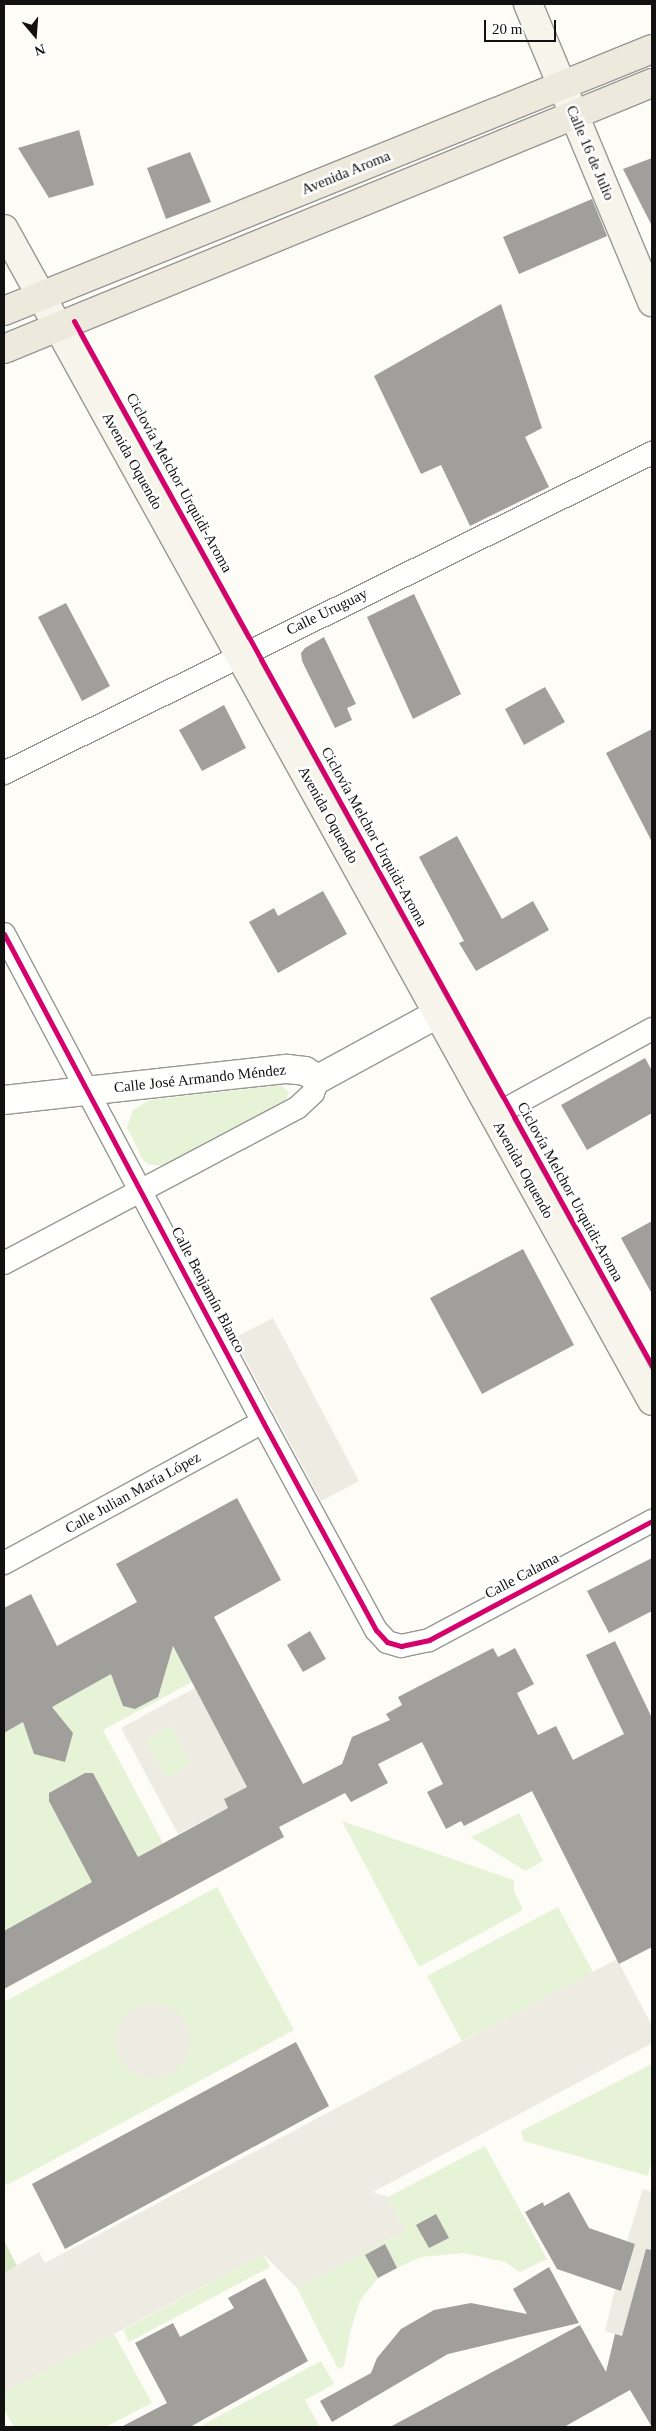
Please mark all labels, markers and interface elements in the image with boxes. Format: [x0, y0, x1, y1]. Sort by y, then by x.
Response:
north arrow [10, 10, 60, 60]
scale bar [486, 10, 558, 42]
text: 20 m [492, 21, 522, 37]
text: N [33, 41, 47, 58]
street label: Calle 16 de Julio [562, 103, 618, 203]
street label: Avenida Aroma [299, 147, 393, 199]
street label: Ciclovía Melchor Urquidi-Aroma [122, 390, 236, 576]
street label: Avenida Oquendo [98, 409, 166, 513]
street label: Calle Uruguay [284, 585, 370, 639]
street label: Ciclovía Melchor Urquidi-Aroma [317, 744, 431, 930]
street label: Avenida Oquendo [294, 763, 362, 867]
street label: Calle José Armando Méndez [113, 1061, 287, 1097]
street label: Ciclovía Melchor Urquidi-Aroma [513, 1099, 627, 1285]
street label: Avenida Oquendo [489, 1118, 557, 1222]
street label: Calle Benjamín Blanco [167, 1224, 249, 1356]
street label: Calle Julian María López [62, 1448, 204, 1538]
street label: Calle Calama [482, 1549, 562, 1603]

